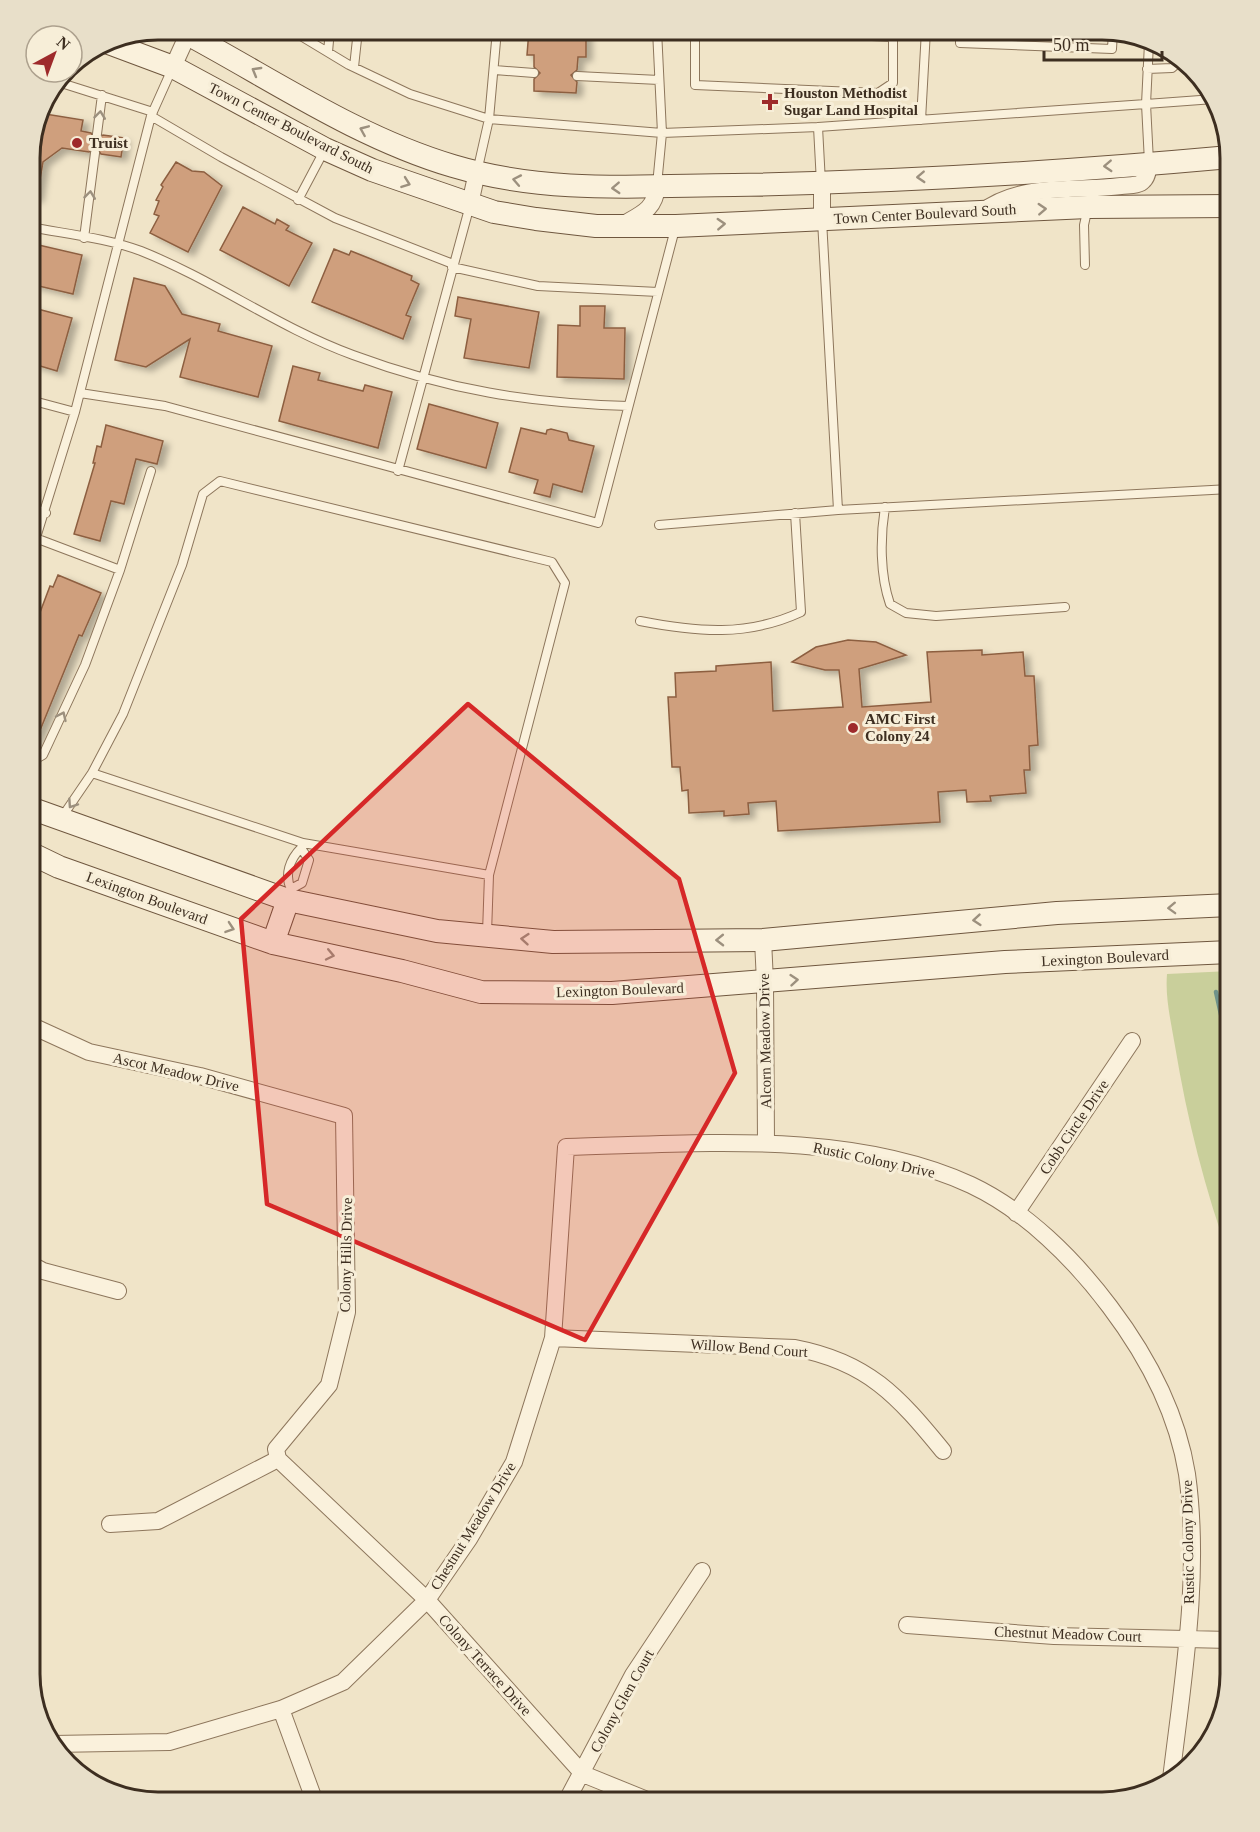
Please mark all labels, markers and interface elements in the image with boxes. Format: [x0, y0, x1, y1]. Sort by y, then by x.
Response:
north arrow [24, 24, 84, 84]
scale bar [1044, 24, 1162, 62]
text: N [54, 33, 74, 54]
text: 50 m [1053, 35, 1090, 55]
one-way arrow [252, 67, 262, 78]
street label: Town Center Boulevard South [206, 79, 376, 177]
place label: Houston Methodist Sugar Land Hospital [784, 85, 918, 118]
marker: Houston Methodist Sugar Land Hospital [761, 93, 779, 111]
one-way arrow [93, 110, 105, 119]
one-way arrow [359, 125, 370, 137]
place label: Truist [89, 135, 128, 151]
marker: Truist [70, 136, 84, 150]
one-way arrow [1104, 160, 1113, 173]
one-way arrow [916, 171, 925, 184]
one-way arrow [512, 174, 522, 187]
one-way arrow [400, 175, 411, 188]
one-way arrow [612, 181, 621, 194]
one-way arrow [83, 191, 96, 200]
street label: Town Center Boulevard South [833, 201, 1017, 227]
one-way arrow [1037, 202, 1046, 215]
one-way arrow [716, 217, 725, 230]
one-way arrow [54, 711, 66, 722]
place label: AMC First Colony 24 [865, 711, 935, 744]
marker: AMC First Colony 24 [846, 721, 860, 735]
one-way arrow [68, 797, 79, 808]
street label: Lexington Boulevard [84, 869, 210, 928]
one-way arrow [1167, 901, 1176, 914]
one-way arrow [972, 913, 982, 926]
one-way arrow [224, 920, 235, 933]
one-way arrow [520, 933, 530, 946]
one-way arrow [715, 934, 724, 946]
street label: Lexington Boulevard [1041, 947, 1170, 969]
one-way arrow [325, 948, 335, 961]
street label: Alcorn Meadow Drive [756, 973, 774, 1109]
one-way arrow [789, 974, 798, 987]
street label: Lexington Boulevard [556, 980, 685, 1000]
street label: Ascot Meadow Drive [111, 1050, 241, 1094]
street label: Cobb Circle Drive [1036, 1076, 1112, 1177]
street label: Rustic Colony Drive [812, 1139, 937, 1181]
street label: Colony Hills Drive [337, 1197, 355, 1313]
street label: Willow Bend Court [690, 1336, 809, 1360]
street label: Chestnut Meadow Drive [427, 1459, 519, 1593]
street label: Rustic Colony Drive [1179, 1479, 1197, 1604]
street label: Colony Terrace Drive [435, 1611, 535, 1719]
street label: Chestnut Meadow Court [994, 1623, 1143, 1645]
street label: Colony Glen Court [587, 1646, 657, 1755]

